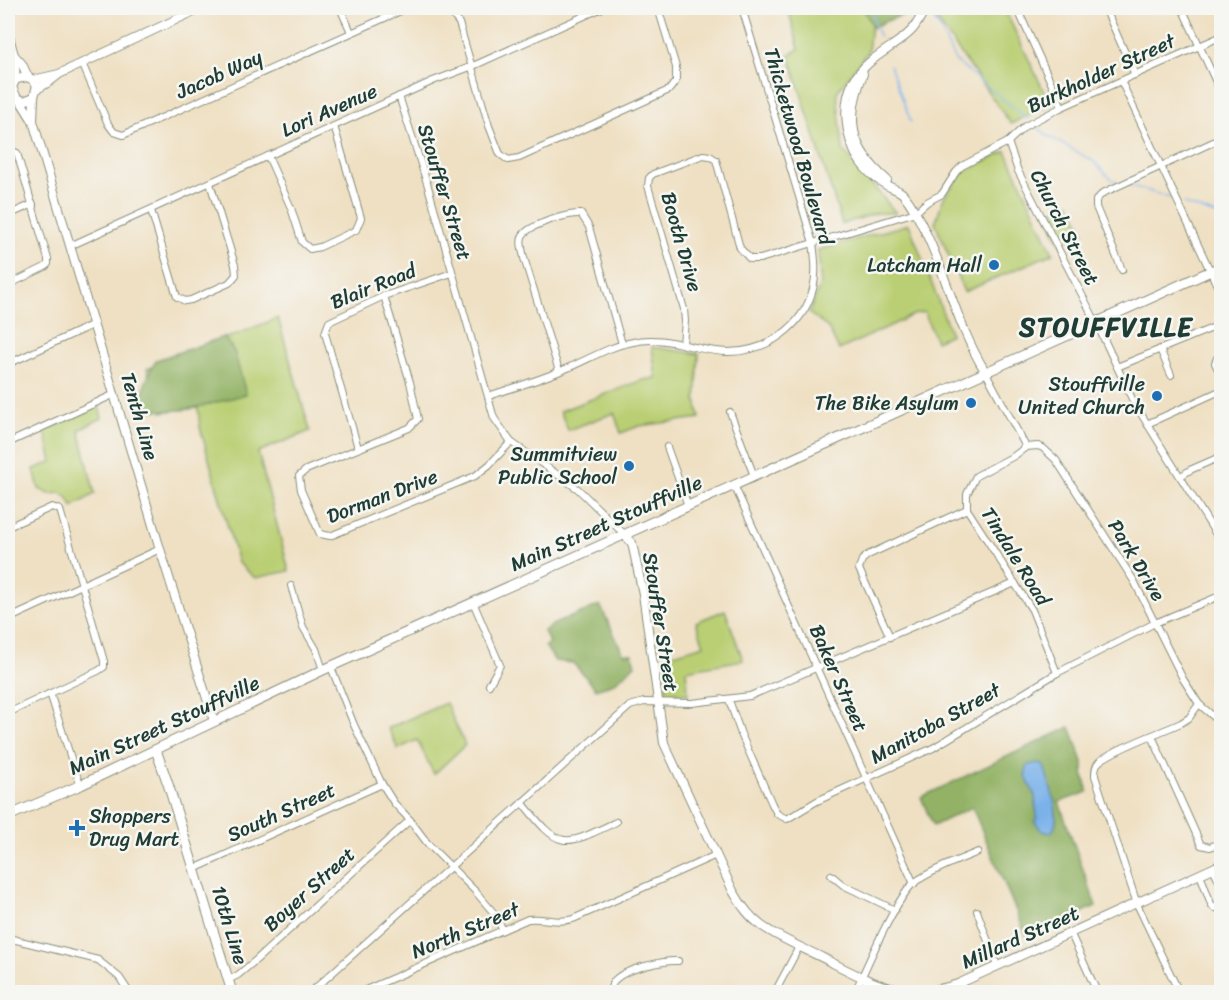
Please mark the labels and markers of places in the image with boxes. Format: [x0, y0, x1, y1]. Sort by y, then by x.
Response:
place label: Latcham Hall [867, 248, 982, 283]
marker: Latcham Hall [987, 258, 1001, 272]
place label: Stouffville United Church [1018, 367, 1145, 425]
place label: The Bike Asylum [815, 386, 959, 421]
marker: Stouffville United Church [1150, 389, 1164, 403]
marker: The Bike Asylum [964, 396, 978, 410]
place label: Summitview Public School [498, 437, 617, 495]
marker: Summitview Public School [622, 459, 636, 473]
place label: Shoppers Drug Mart [89, 799, 180, 857]
marker: Shoppers Drug Mart [70, 821, 84, 835]

